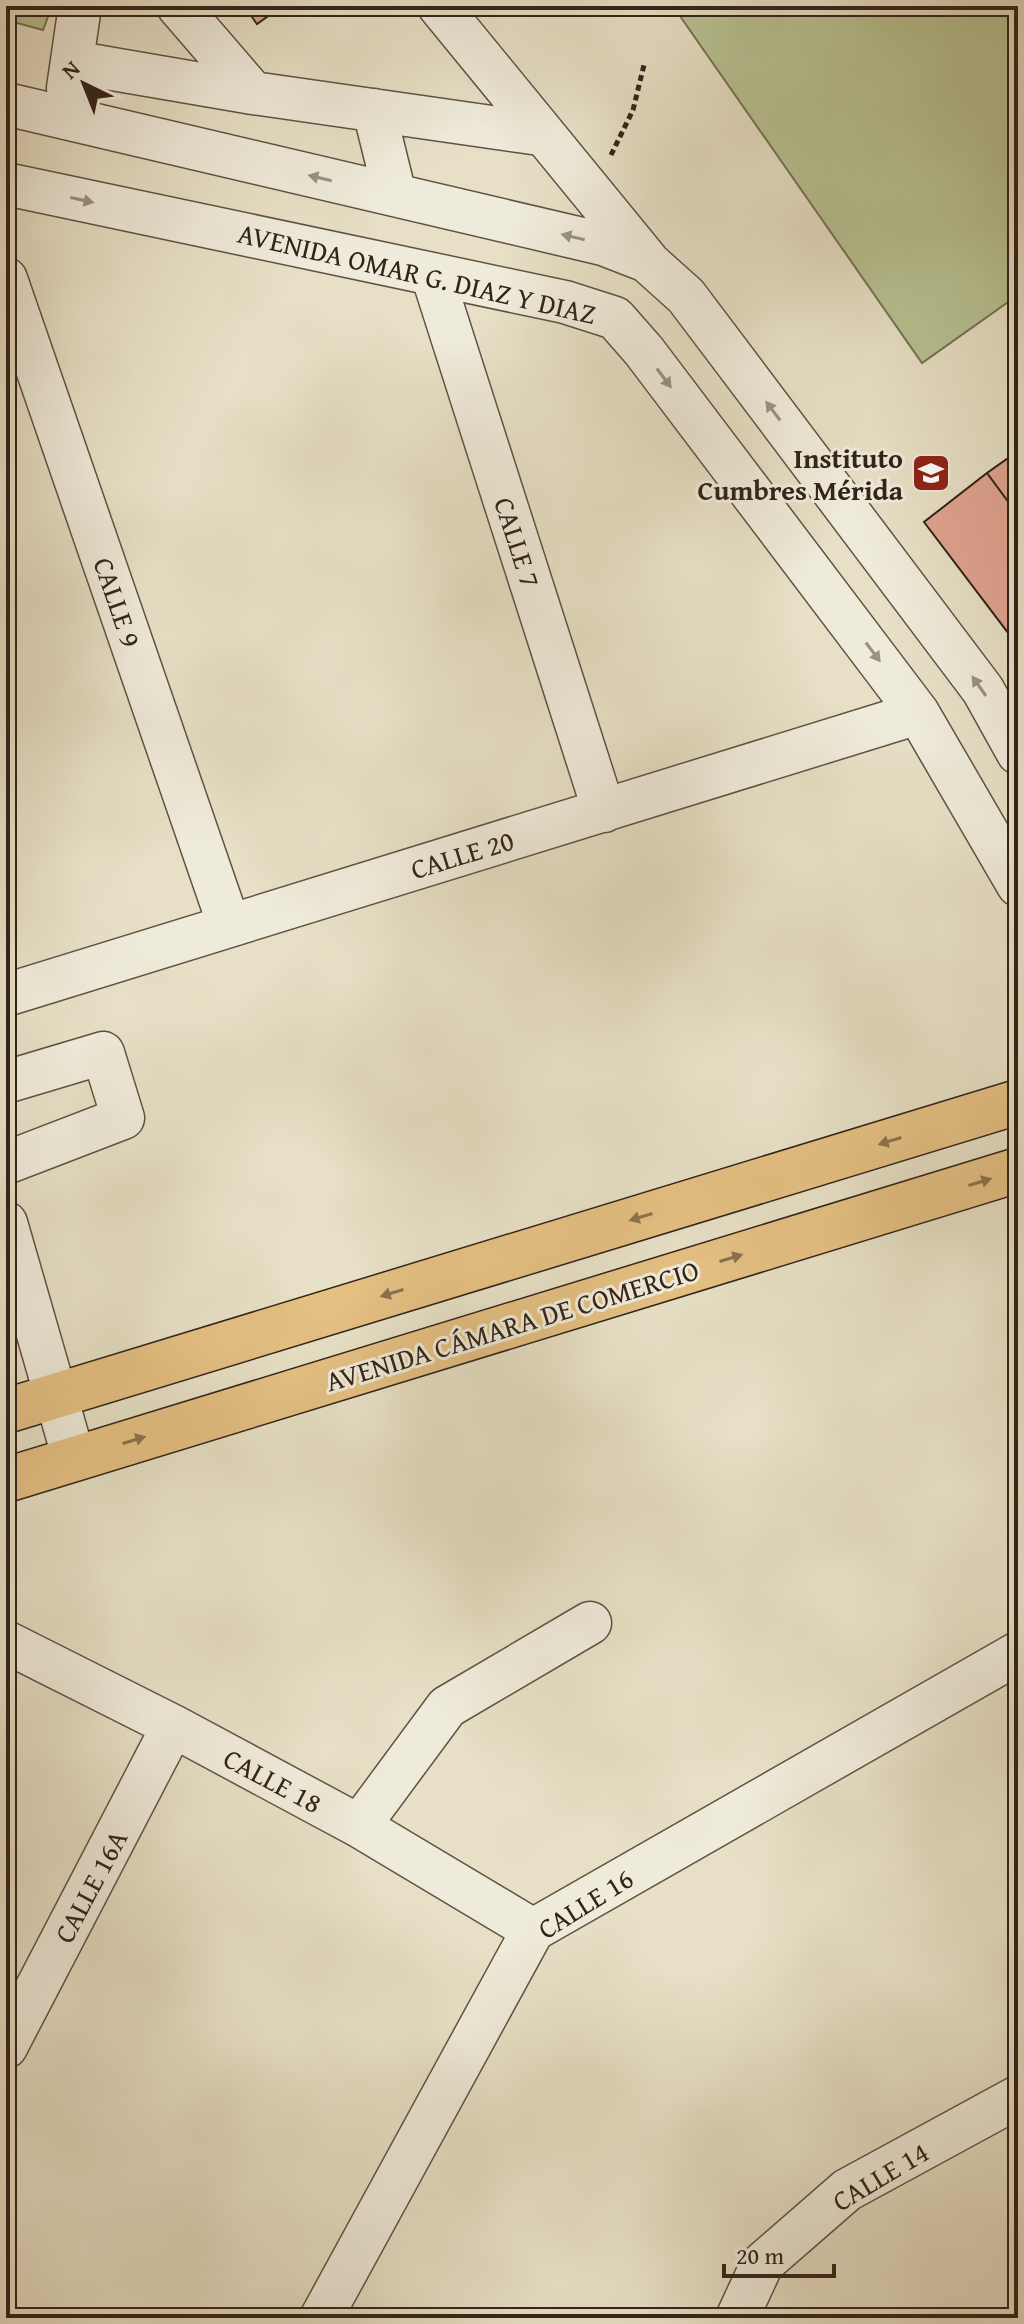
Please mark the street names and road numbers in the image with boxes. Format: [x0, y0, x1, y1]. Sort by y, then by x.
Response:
street label: AVENIDA OMAR G. DIAZ Y DIAZ [234, 212, 600, 334]
street label: CALLE 7 [484, 492, 552, 592]
street label: CALLE 9 [84, 552, 152, 652]
street label: CALLE 20 [405, 819, 519, 889]
street label: AVENIDA CÁMARA DE COMERCIO [320, 1249, 704, 1401]
street label: CALLE 18 [217, 1737, 329, 1823]
street label: CALLE 16A [43, 1822, 137, 1950]
street label: CALLE 16 [529, 1858, 641, 1948]
street label: CALLE 14 [824, 2131, 936, 2221]

